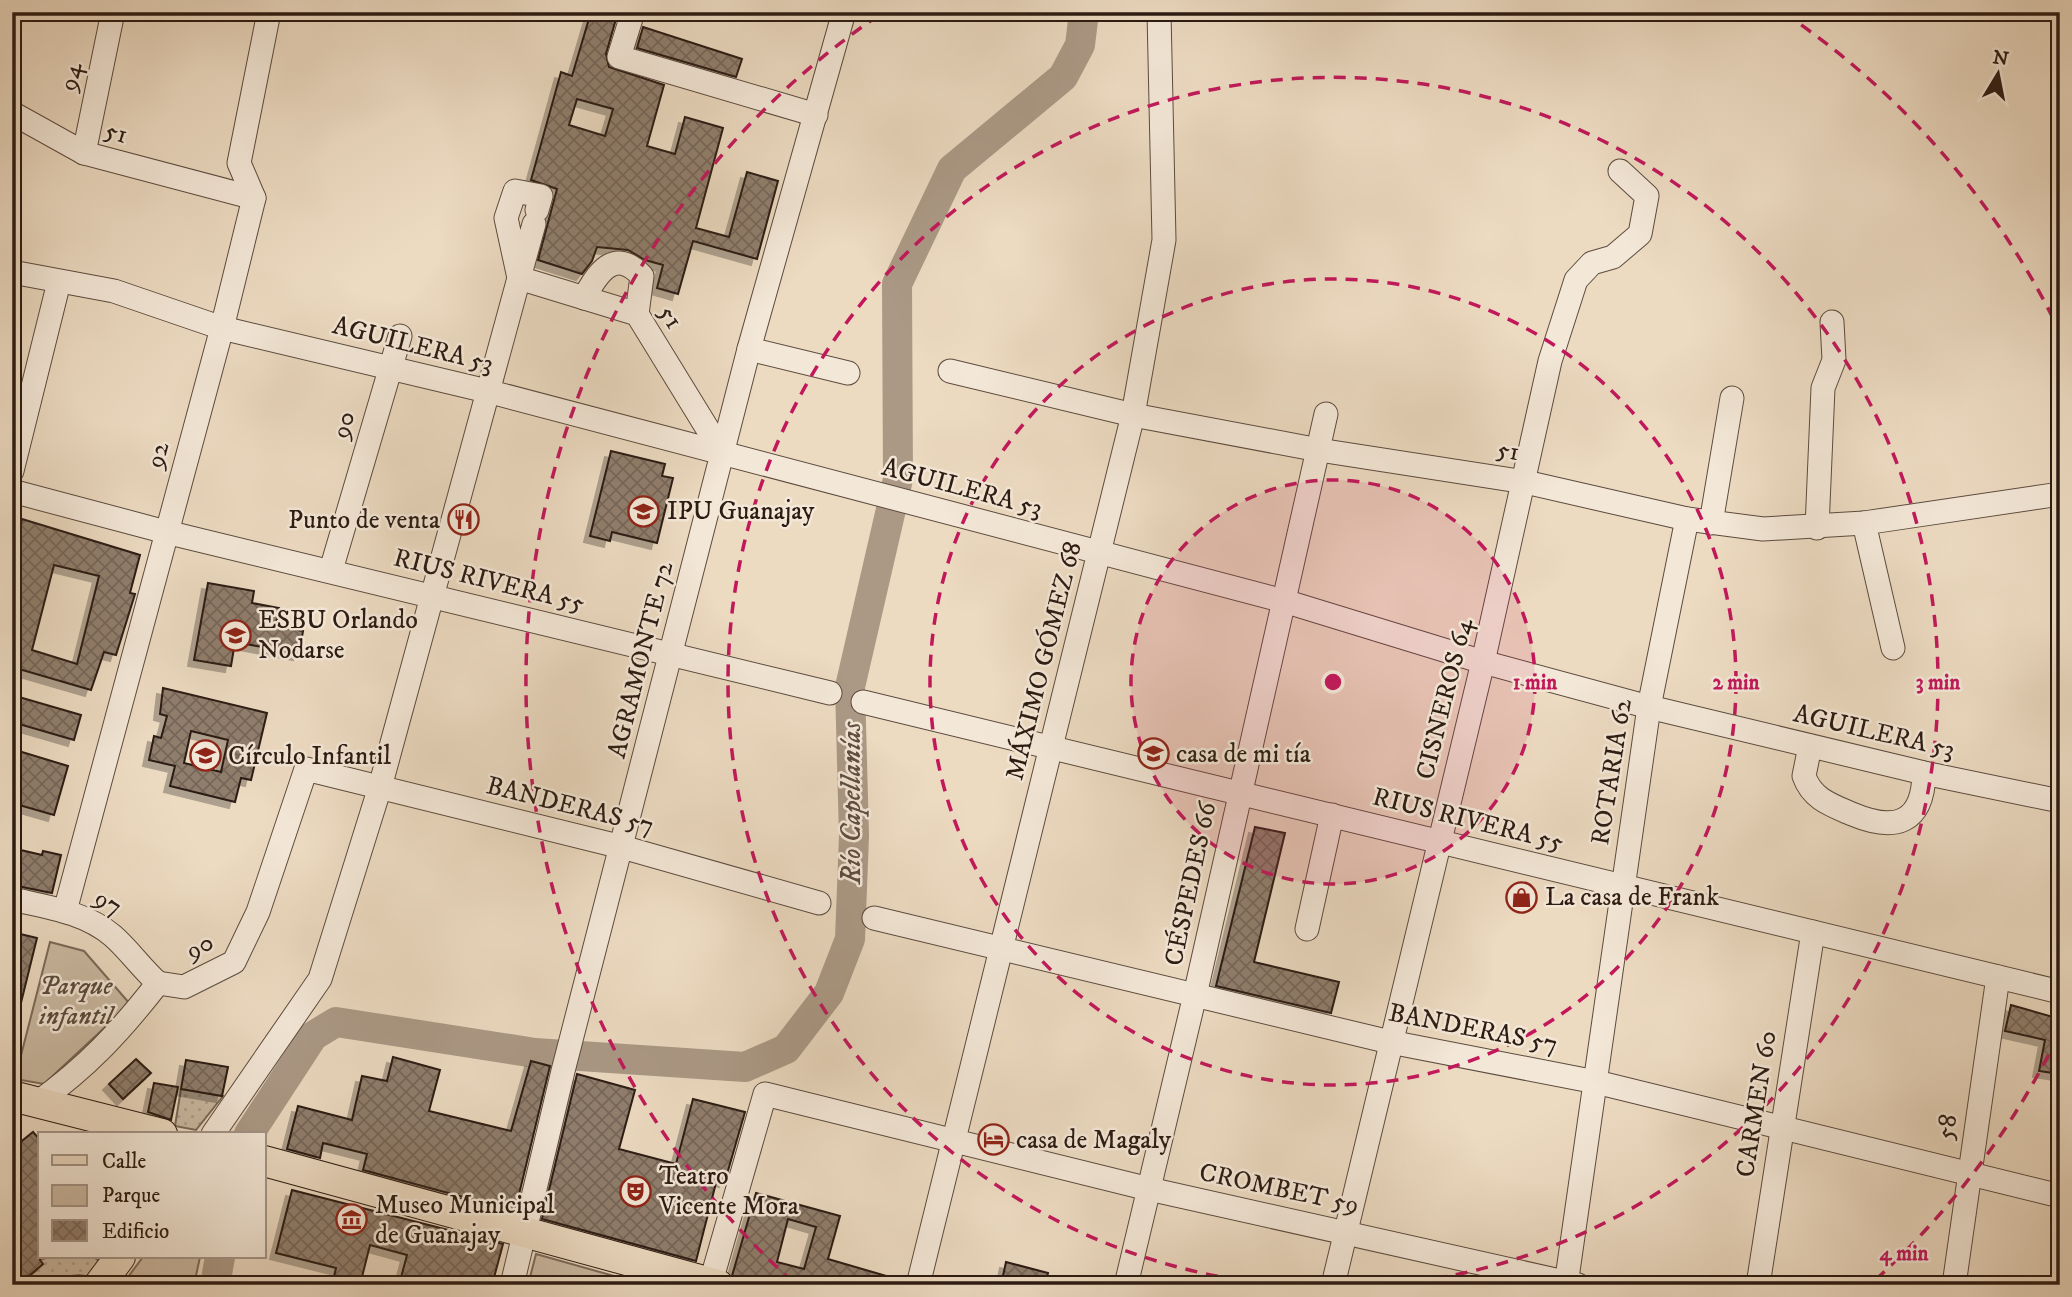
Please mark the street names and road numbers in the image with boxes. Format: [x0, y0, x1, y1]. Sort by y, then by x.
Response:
street label: 94 [52, 59, 90, 96]
street label: 51 [101, 114, 131, 152]
street label: 51 [650, 298, 690, 336]
street label: AGUILERA 53 [329, 309, 497, 381]
street label: 90 [324, 407, 364, 444]
street label: 51 [1494, 433, 1522, 469]
street label: 92 [138, 438, 177, 474]
street label: AGUILERA 53 [878, 451, 1046, 525]
street label: MÁXIMO GÓMEZ 68 [997, 538, 1090, 784]
street label: RIUS RIVERA 55 [390, 541, 588, 621]
street label: AGRAMONTE 72 [601, 558, 681, 762]
street label: CISNEROS 64 [1409, 614, 1481, 783]
street label: ROTARIA 62 [1584, 696, 1640, 847]
street label: AGUILERA 53 [1790, 697, 1958, 767]
street label: BANDERAS 57 [483, 769, 657, 843]
street label: RIUS RIVERA 55 [1369, 780, 1567, 860]
street label: CÉSPEDES 66 [1158, 798, 1225, 969]
street label: 97 [86, 881, 128, 924]
street label: 90 [179, 926, 220, 969]
street label: BANDERAS 57 [1386, 996, 1560, 1062]
street label: CARMEN 60 [1729, 1028, 1785, 1180]
street label: 58 [1929, 1112, 1965, 1142]
street label: CROMBET 59 [1196, 1156, 1362, 1222]

